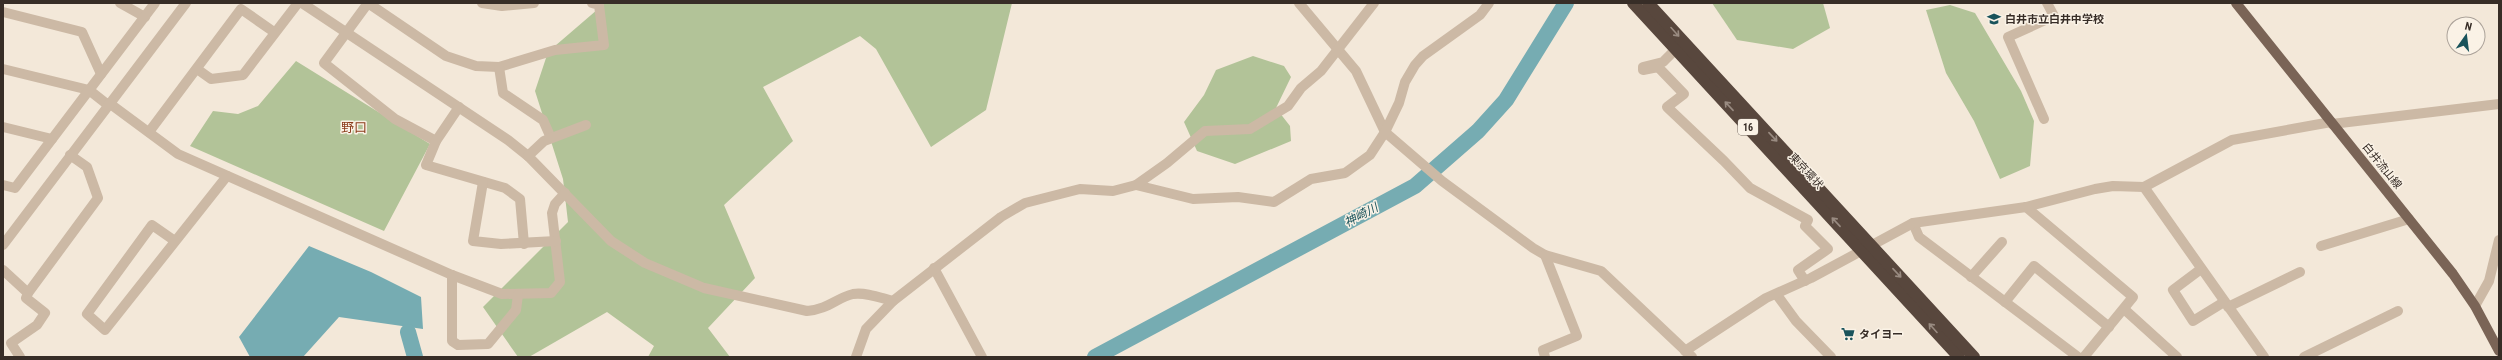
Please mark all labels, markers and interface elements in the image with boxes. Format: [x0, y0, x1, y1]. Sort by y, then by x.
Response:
school or university icon: 白井市立白井中学校 [1986, 11, 2002, 27]
place label: 白井市立白井中学校 [2005, 13, 2104, 26]
north arrow [2446, 16, 2486, 56]
text: N [2463, 20, 2473, 34]
one-way arrow [1670, 27, 1679, 37]
one-way arrow [1724, 101, 1734, 111]
road number: 16 [1738, 119, 1758, 135]
district label: 野口 [341, 120, 367, 135]
one-way arrow [1768, 132, 1777, 143]
street label: 白井流山線 [2360, 141, 2404, 191]
street label: 東京環状 [1786, 150, 1826, 192]
water label: 神崎川 [1342, 199, 1382, 230]
one-way arrow [1832, 218, 1841, 228]
one-way arrow [1892, 268, 1901, 278]
one-way arrow [1928, 323, 1937, 333]
supermarket icon: タイヨー [1840, 326, 1856, 342]
place label: タイヨー [1859, 328, 1903, 341]

